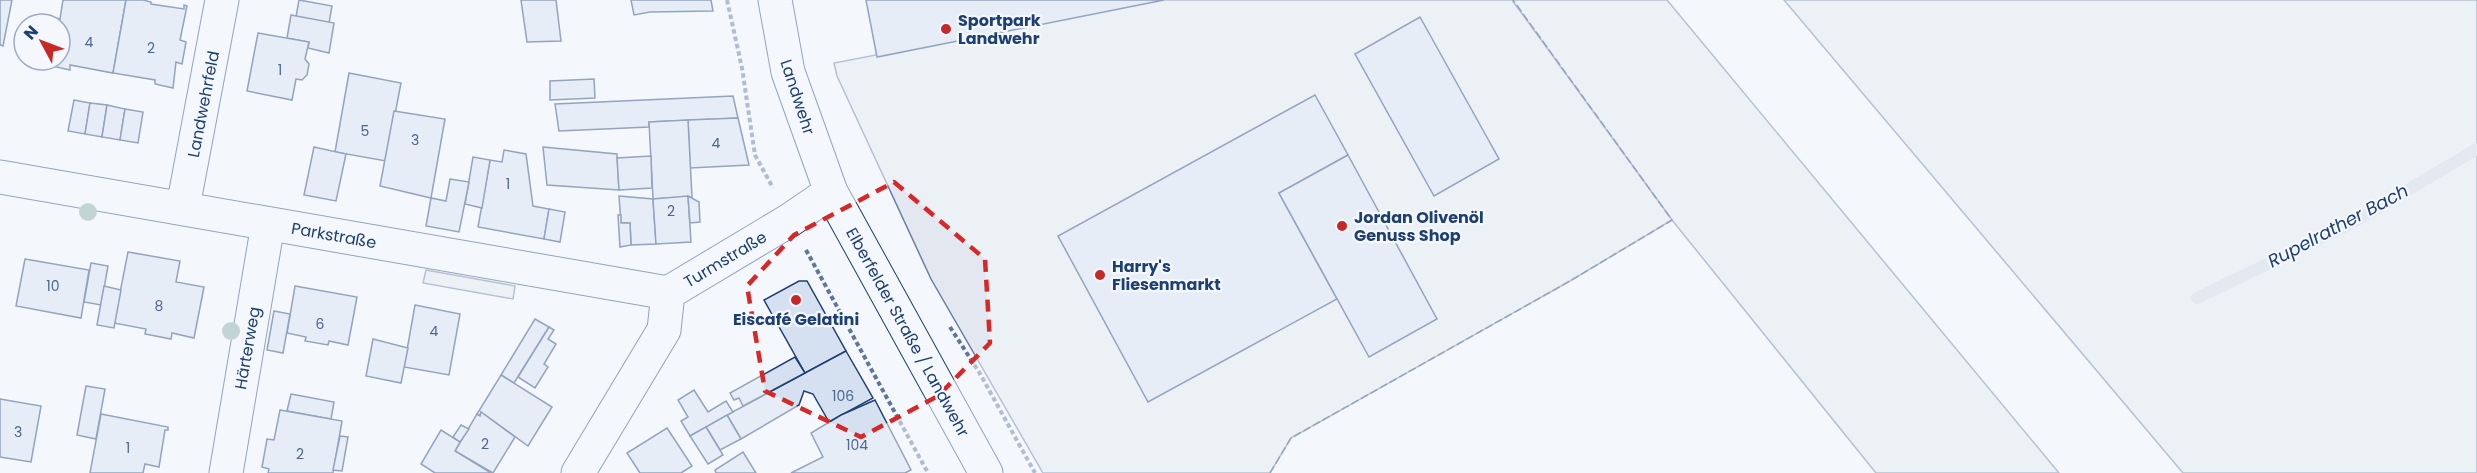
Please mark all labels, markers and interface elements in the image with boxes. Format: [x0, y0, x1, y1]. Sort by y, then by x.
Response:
place label: Sportpark Landwehr [958, 9, 1041, 50]
north arrow [12, 12, 72, 72]
text: N [18, 20, 44, 45]
marker: Sportpark Landwehr [939, 22, 953, 36]
house number: 4 [85, 32, 94, 52]
house number: 2 [147, 38, 155, 58]
street label: Landwehrfeld [182, 49, 225, 159]
street label: Landwehr [775, 56, 821, 138]
house number: 1 [278, 60, 282, 80]
house number: 5 [361, 121, 369, 141]
house number: 3 [411, 130, 419, 150]
house number: 4 [712, 133, 721, 153]
house number: 1 [506, 174, 510, 194]
water label: Rupelrather Bach [2263, 178, 2413, 273]
house number: 2 [667, 201, 675, 221]
place label: Jordan Olivenöl Genuss Shop [1354, 206, 1484, 247]
street label: Parkstraße [290, 217, 378, 254]
marker: Jordan Olivenöl Genuss Shop [1335, 219, 1349, 233]
street label: Elberfelder Straße / Landwehr [840, 223, 975, 441]
street label: Turmstraße [679, 226, 771, 293]
place label: Harry's Fliesenmarkt [1112, 255, 1221, 296]
marker: Harry's Fliesenmarkt [1093, 268, 1107, 282]
house number: 10 [46, 276, 60, 296]
marker: Eiscafé Gelatini [789, 293, 803, 307]
house number: 8 [155, 296, 164, 316]
street label: Härterweg [229, 305, 266, 391]
place label: Eiscafé Gelatini [733, 308, 859, 331]
house number: 6 [316, 314, 325, 334]
house number: 4 [430, 321, 439, 341]
house number: 106 [832, 386, 854, 406]
house number: 3 [14, 422, 22, 442]
house number: 2 [481, 434, 489, 454]
house number: 104 [846, 435, 868, 455]
house number: 1 [126, 438, 130, 458]
house number: 2 [296, 444, 304, 464]

